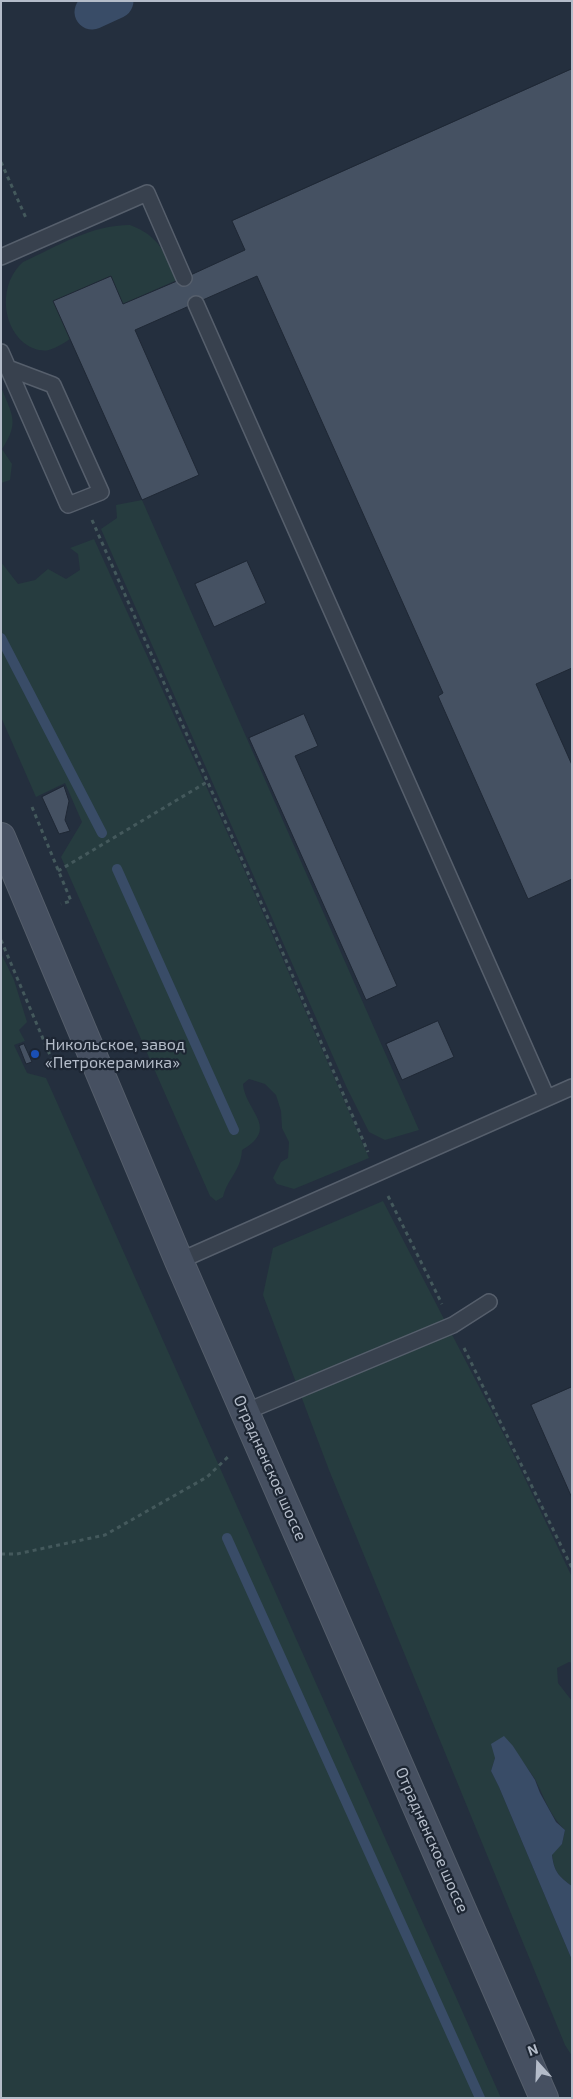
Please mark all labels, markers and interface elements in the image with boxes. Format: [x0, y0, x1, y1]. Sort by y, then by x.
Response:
place label: Никольское, завод «Петрокерамика» [45, 1035, 185, 1073]
marker: Никольское, завод «Петрокерамика» [29, 1048, 41, 1060]
street label: Отрадненское шоссе [229, 1392, 311, 1544]
street label: Отрадненское шоссе [391, 1764, 473, 1916]
north arrow [513, 2039, 563, 2089]
text: N [525, 2040, 540, 2059]

